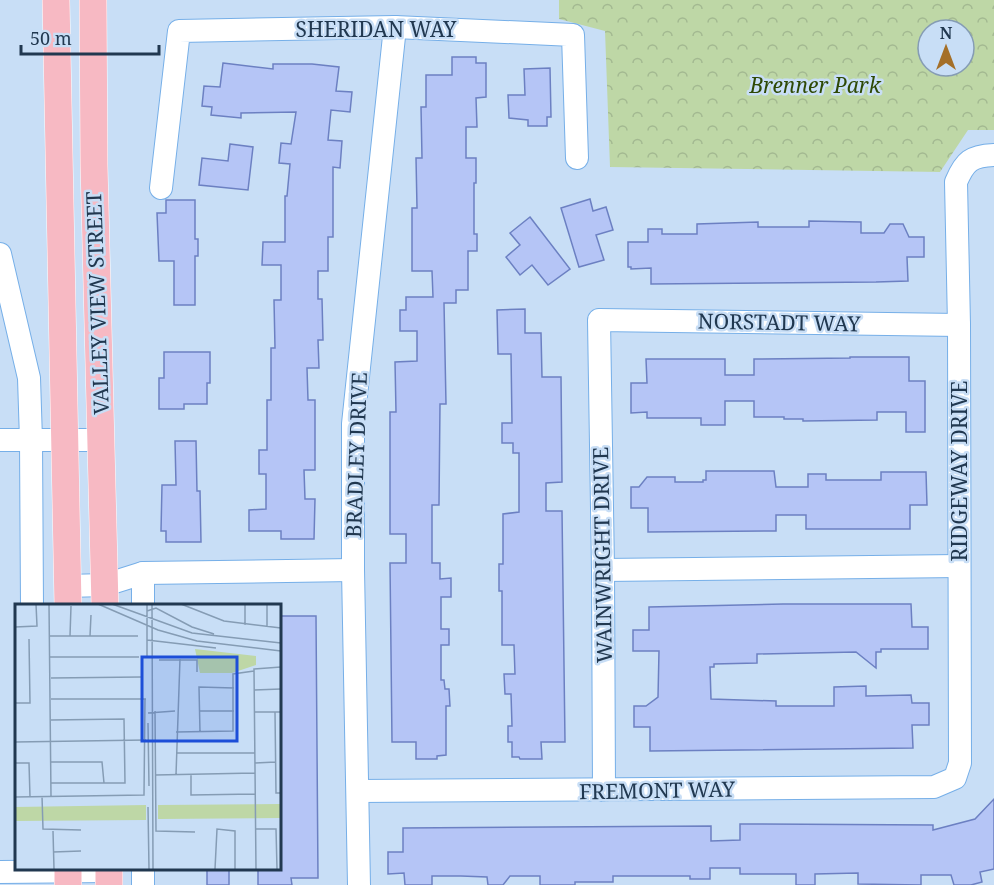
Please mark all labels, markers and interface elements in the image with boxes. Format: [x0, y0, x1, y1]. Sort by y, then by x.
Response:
street label: SHERIDAN WAY [296, 15, 457, 43]
scale bar [21, 18, 159, 56]
north arrow [916, 18, 976, 78]
text: N [940, 22, 953, 44]
text: 50 m [30, 26, 72, 50]
park label: Brenner Park [748, 71, 882, 99]
street label: VALLEY VIEW STREET [79, 191, 115, 415]
street label: NORSTADT WAY [697, 307, 862, 337]
street label: BRADLEY DRIVE [339, 372, 373, 538]
street label: RIDGEWAY DRIVE [945, 381, 973, 561]
street label: WAINWRIGHT DRIVE [586, 447, 618, 663]
inset map [15, 604, 280, 870]
street label: FREMONT WAY [579, 775, 736, 805]

